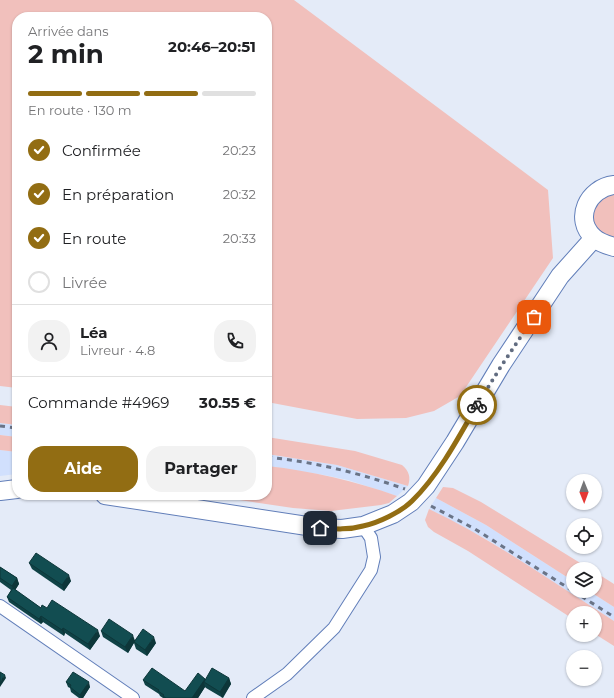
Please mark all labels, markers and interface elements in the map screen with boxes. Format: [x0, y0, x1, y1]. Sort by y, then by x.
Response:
text: Arrivée dans [28, 23, 109, 39]
text: 20:46–20:51 [168, 37, 256, 56]
text: 2 min [28, 38, 104, 70]
text: En route · 130 m [28, 102, 132, 118]
icon: check [28, 139, 50, 161]
text: Confirmée [62, 141, 141, 160]
text: 20:23 [223, 142, 256, 158]
icon: check [28, 183, 50, 205]
text: En préparation [62, 185, 174, 204]
text: 20:32 [223, 186, 256, 202]
icon: check [28, 227, 50, 249]
text: En route [62, 229, 126, 248]
text: 20:33 [223, 230, 256, 246]
text: Livrée [62, 273, 107, 292]
pin [517, 300, 551, 334]
icon: bag [523, 306, 545, 328]
button: person [28, 320, 70, 362]
button: phone [214, 320, 256, 362]
text: Léa [80, 323, 108, 342]
text: Livreur · 4.8 [80, 342, 155, 358]
courier [457, 385, 497, 425]
text: Commande #4969 [28, 393, 169, 412]
text: 30.55 € [199, 393, 256, 412]
icon: bike [466, 394, 488, 416]
button: Aide [28, 446, 138, 492]
button: Partager [146, 446, 256, 492]
north arrow [566, 474, 602, 510]
map controls [566, 474, 602, 686]
pin [303, 511, 337, 545]
icon: home [309, 517, 331, 539]
button: locate [566, 518, 602, 554]
button: layers [566, 562, 602, 598]
button: + [566, 606, 602, 642]
button: − [566, 650, 602, 686]

